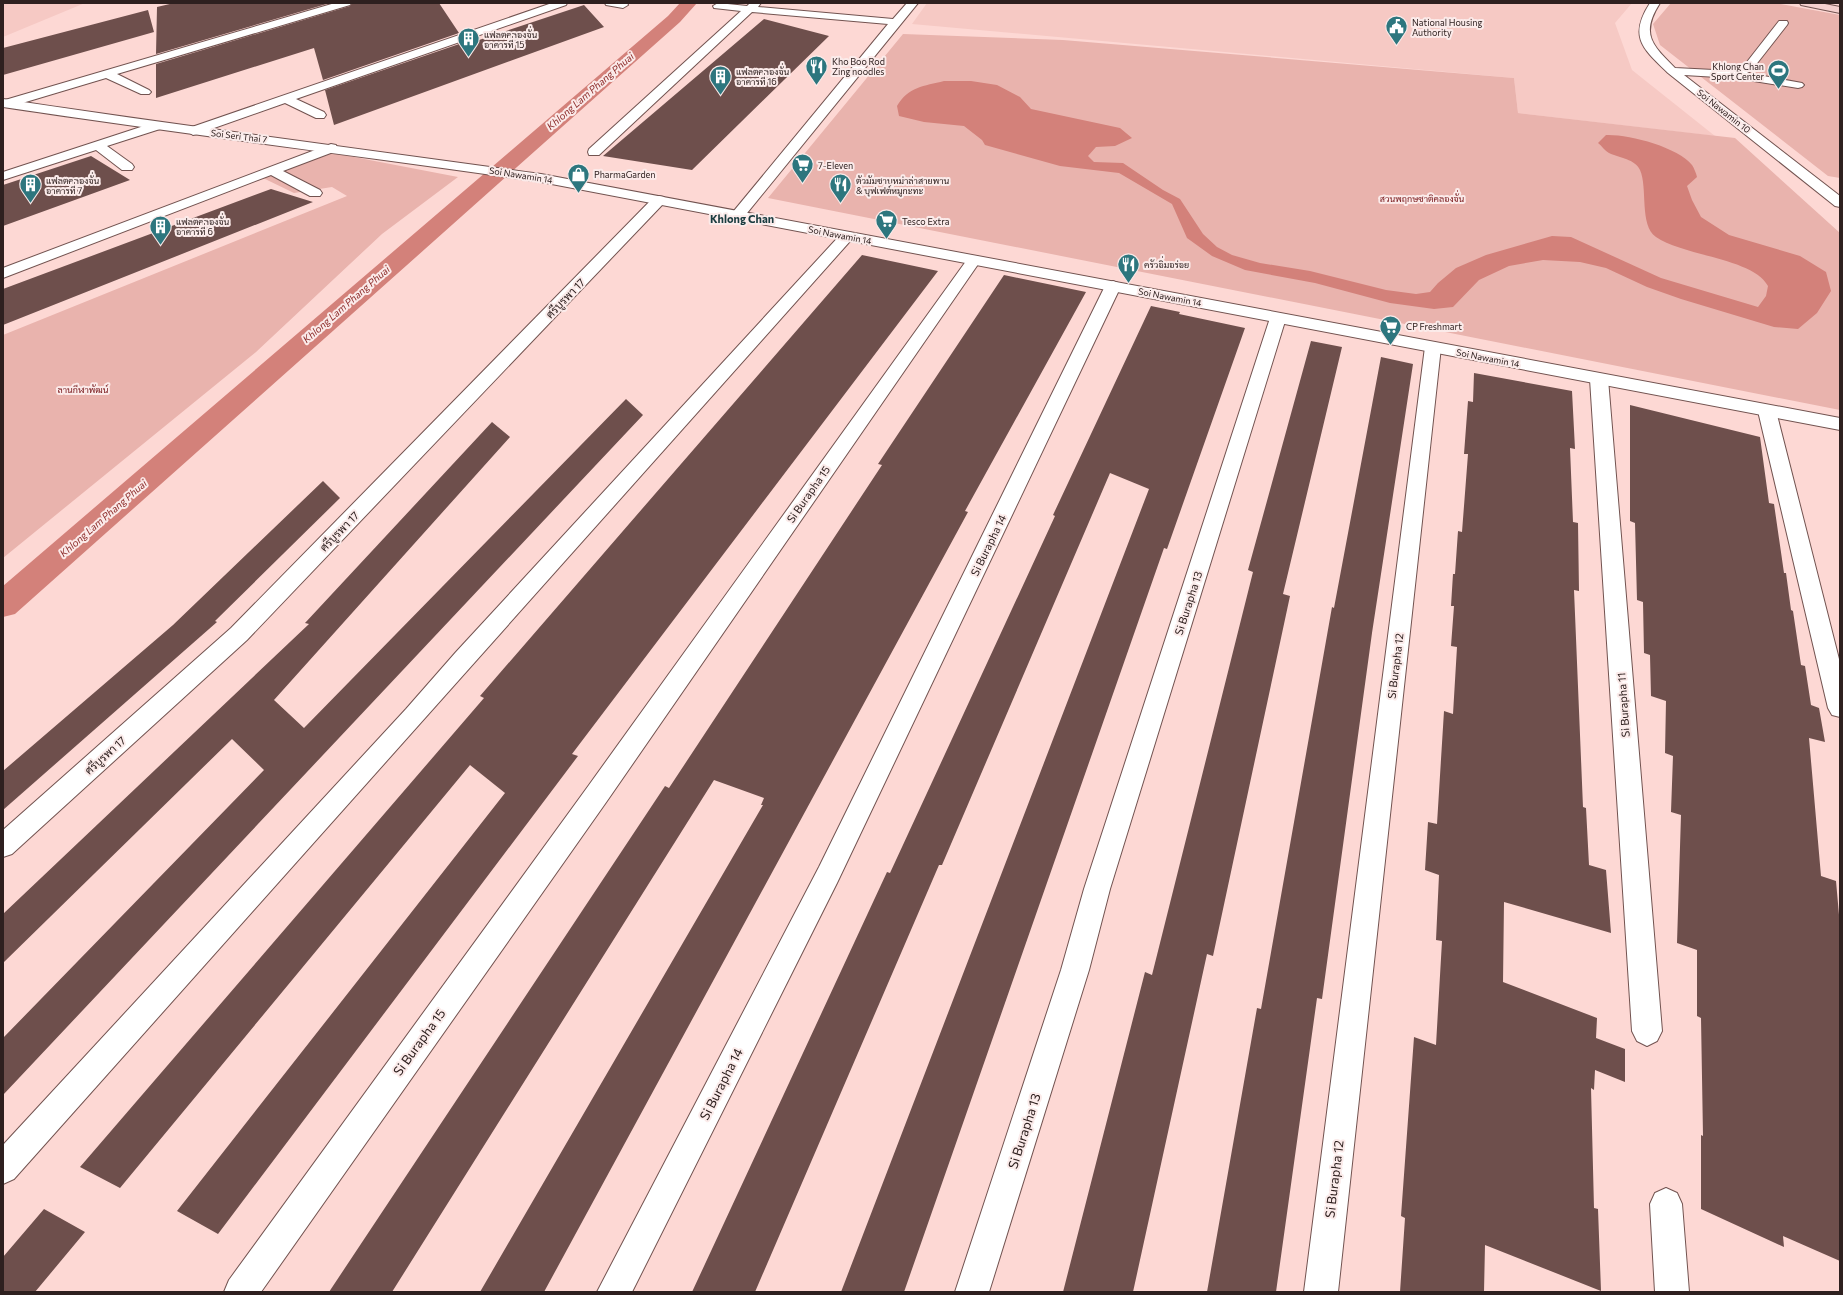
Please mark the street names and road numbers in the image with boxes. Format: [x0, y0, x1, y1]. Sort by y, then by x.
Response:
street label: Soi Nawamin 10 [1695, 87, 1753, 135]
street label: Soi Seri Thai 7 [210, 127, 268, 145]
street label: Soi Nawamin 14 [488, 165, 554, 186]
street label: Soi Nawamin 14 [807, 223, 873, 247]
street label: ศรีบูรพา 17 [542, 275, 589, 322]
street label: Soi Nawamin 14 [1137, 285, 1203, 309]
street label: Soi Nawamin 14 [1455, 346, 1521, 370]
street label: Si Burapha 15 [784, 463, 832, 525]
street label: ศรีบูรพา 17 [316, 508, 363, 555]
street label: Si Burapha 14 [968, 512, 1009, 578]
street label: Si Burapha 13 [1172, 569, 1204, 637]
street label: Si Burapha 12 [1385, 632, 1405, 700]
street label: Si Burapha 11 [1614, 672, 1632, 738]
street label: ศรีบูรพา 17 [81, 732, 129, 778]
street label: Si Burapha 15 [389, 1006, 449, 1078]
street label: Si Burapha 14 [696, 1045, 746, 1123]
street label: Si Burapha 13 [1004, 1091, 1044, 1171]
street label: Si Burapha 12 [1321, 1139, 1347, 1219]

